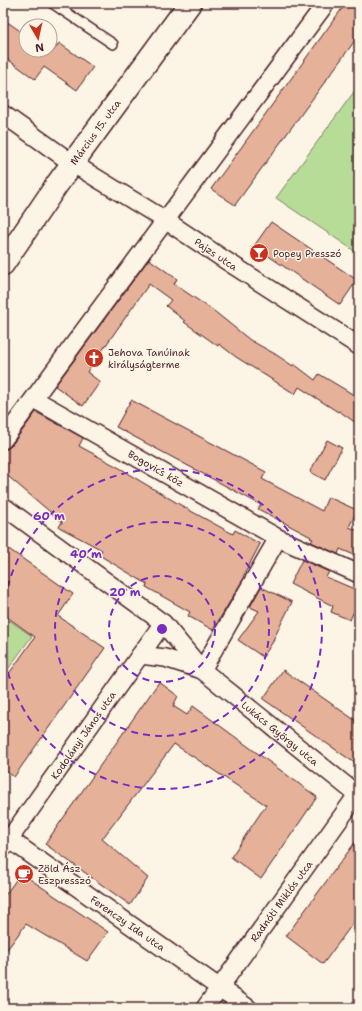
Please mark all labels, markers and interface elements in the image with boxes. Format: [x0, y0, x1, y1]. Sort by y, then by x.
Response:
north arrow [18, 18, 58, 58]
text: N [34, 39, 45, 56]
street label: Március 15. utca [67, 96, 124, 168]
street label: Pajzs utca [192, 235, 240, 274]
bar icon: Popey Presszó [248, 242, 270, 264]
place label: Popey Presszó [273, 247, 341, 260]
place label: Jehova Tanúinak királyságterme [108, 346, 190, 371]
church icon: Jehova Tanúinak királyságterme [83, 347, 105, 369]
street label: Bogovics köz [126, 447, 186, 490]
text: 60 m [33, 508, 65, 524]
text: 40 m [70, 546, 102, 562]
text: 20 m [109, 584, 141, 600]
centre of rings [155, 622, 169, 636]
street label: Kodolányi János utca [48, 688, 119, 782]
street label: Lukács György utca [239, 698, 321, 769]
street label: Radnóti Miklós utca [247, 857, 316, 945]
place label: Zöld Ász Eszpresszó [38, 862, 91, 887]
cafe icon: Zöld Ász Eszpresszó [13, 863, 35, 885]
street label: Ferenczy Ida utca [88, 893, 168, 954]

